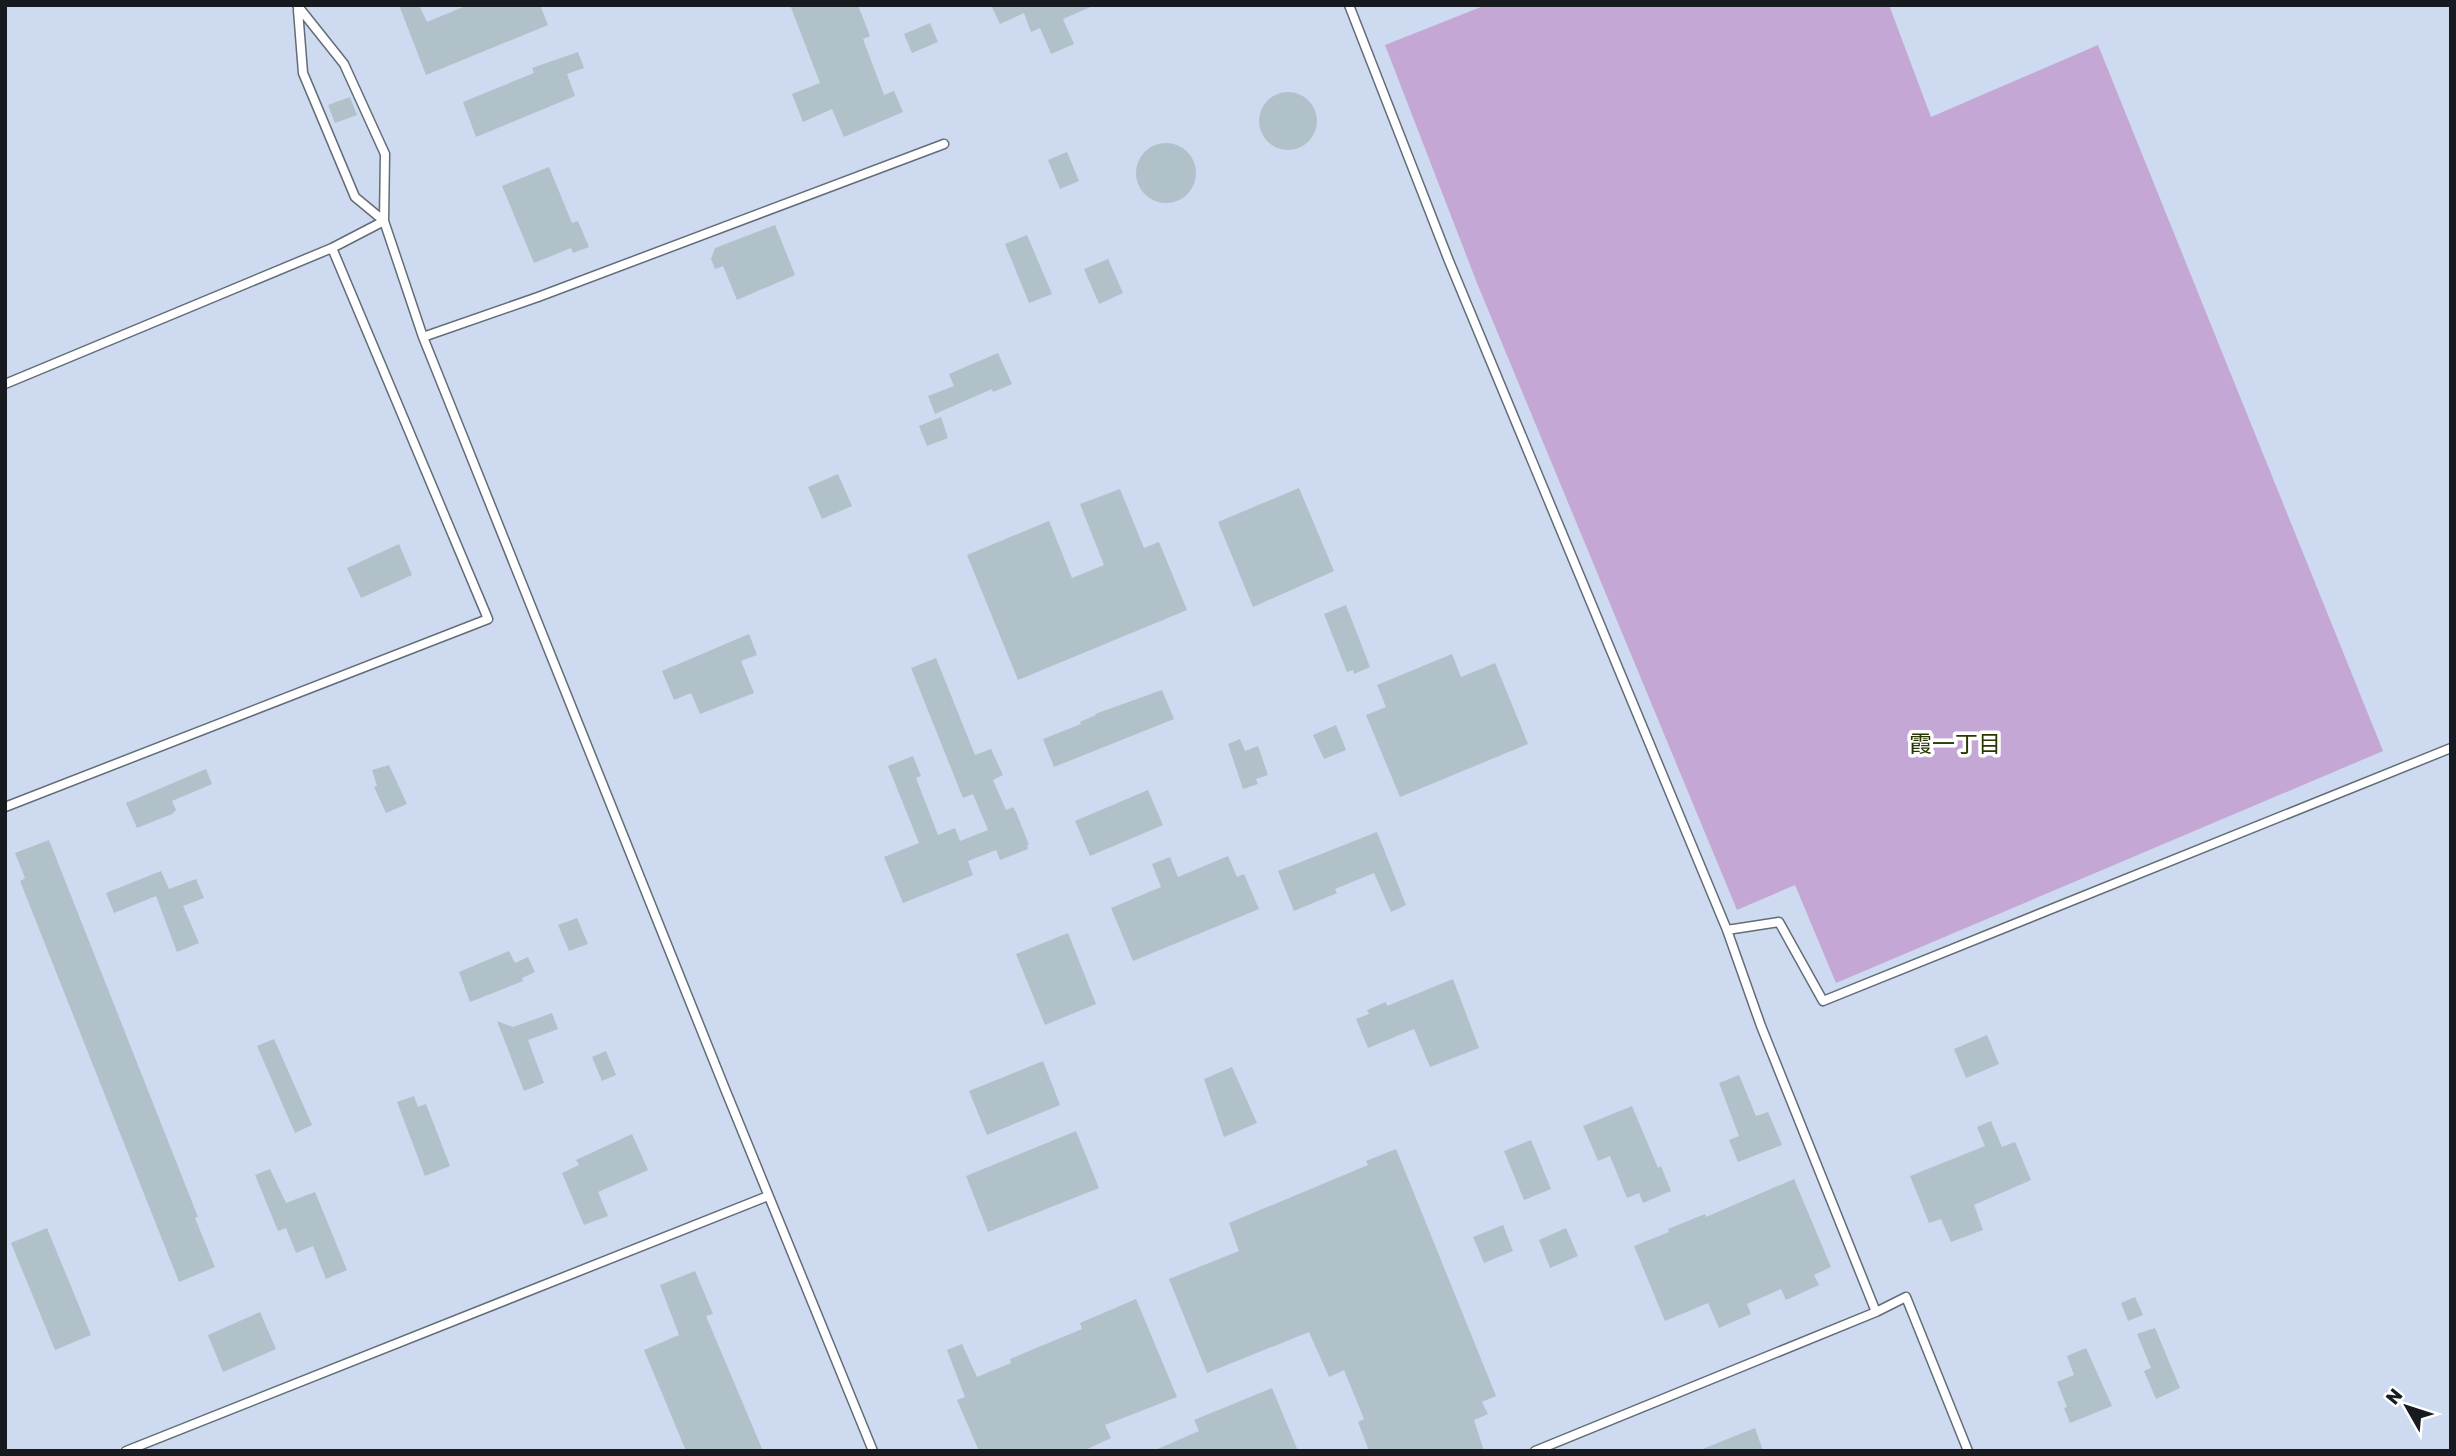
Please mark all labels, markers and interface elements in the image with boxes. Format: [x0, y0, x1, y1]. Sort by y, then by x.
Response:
district label: 霞一丁目 [1909, 730, 2001, 758]
north arrow [2372, 1372, 2442, 1442]
text: N [2381, 1384, 2407, 1409]

